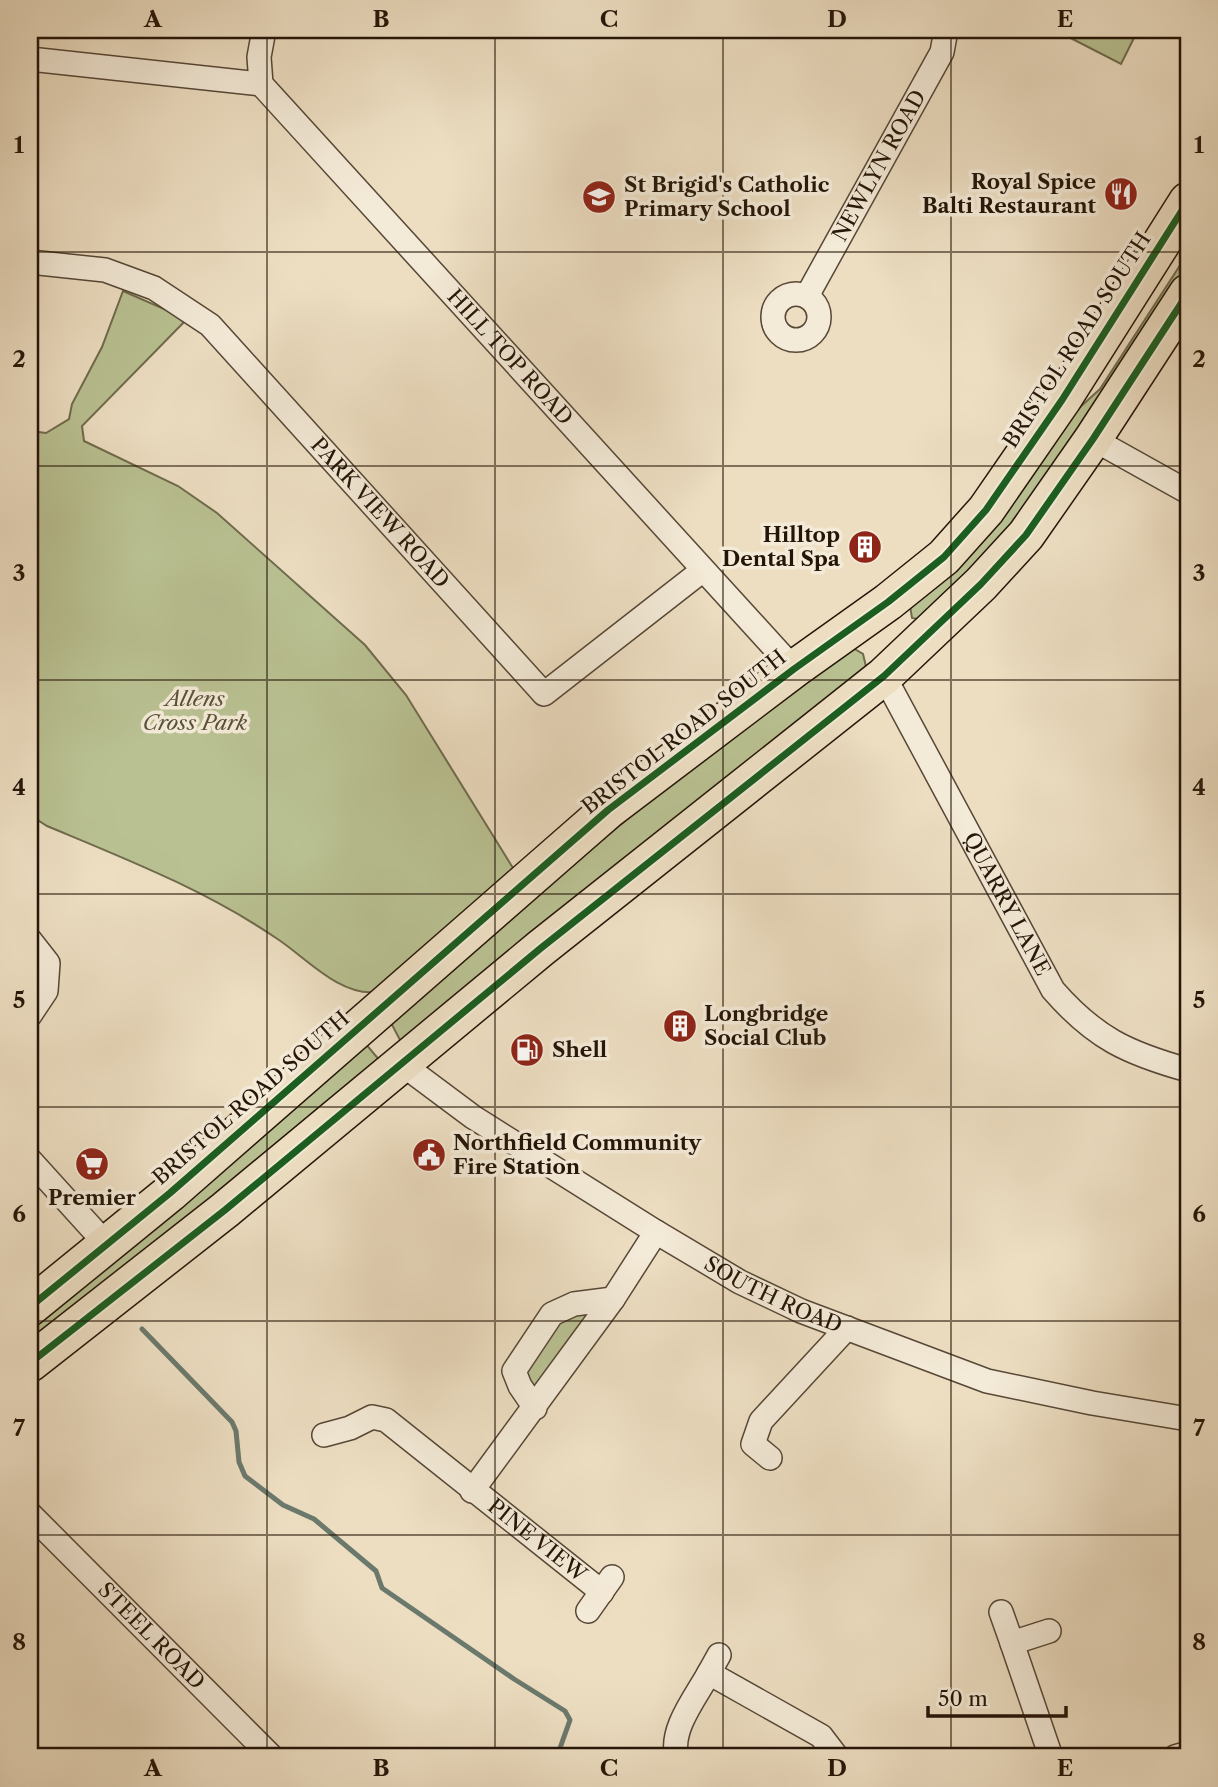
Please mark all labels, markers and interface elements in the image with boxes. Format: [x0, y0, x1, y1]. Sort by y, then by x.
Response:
text: A [143, 5, 163, 33]
text: B [372, 5, 390, 33]
text: C [600, 5, 618, 33]
text: D [827, 5, 847, 33]
text: E [1057, 5, 1073, 33]
street label: NEWLYN ROAD [827, 85, 931, 245]
text: 1 [14, 131, 25, 159]
text: 1 [1194, 131, 1205, 159]
place label: Royal Spice Balti Restaurant [922, 169, 1097, 218]
place label: St Brigid's Catholic Primary School [624, 172, 830, 221]
restaurant icon: Royal Spice Balti Restaurant [1102, 175, 1140, 213]
school or university icon: St Brigid's Catholic Primary School [580, 178, 618, 216]
street label: BRISTOL ROAD SOUTH [997, 227, 1156, 452]
street label: HILL TOP ROAD [442, 284, 578, 430]
text: 2 [12, 345, 26, 373]
text: 2 [1192, 345, 1206, 373]
street label: PARK VIEW ROAD [306, 432, 455, 593]
place label: Hilltop Dental Spa [722, 522, 841, 571]
building icon: Hilltop Dental Spa [846, 528, 884, 566]
text: 3 [13, 559, 26, 587]
text: 3 [1193, 559, 1206, 587]
street label: BRISTOL ROAD SOUTH [577, 644, 791, 819]
park label: Allens Cross Park [143, 686, 247, 735]
text: 4 [12, 773, 26, 801]
text: 4 [1192, 773, 1206, 801]
street label: QUARRY LANE [958, 828, 1056, 980]
text: 5 [13, 986, 25, 1014]
text: 5 [1193, 986, 1205, 1014]
place label: Longbridge Social Club [704, 1001, 828, 1050]
street label: BRISTOL ROAD SOUTH [147, 1005, 354, 1190]
building icon: Longbridge Social Club [661, 1007, 699, 1045]
fuel station icon: Shell [508, 1031, 546, 1069]
place label: Shell [552, 1037, 607, 1062]
place label: Northfield Community Fire Station [453, 1130, 702, 1179]
public building icon: Northfield Community Fire Station [410, 1136, 448, 1174]
supermarket icon: Premier [73, 1145, 111, 1183]
place label: Premier [48, 1185, 137, 1210]
text: 6 [12, 1200, 26, 1228]
text: 6 [1192, 1200, 1206, 1228]
street label: SOUTH ROAD [700, 1251, 846, 1337]
text: 7 [13, 1414, 25, 1442]
text: 7 [1193, 1414, 1205, 1442]
street label: PINE VIEW [483, 1493, 592, 1587]
street label: STEEL ROAD [93, 1577, 210, 1694]
text: 8 [12, 1628, 26, 1656]
text: 8 [1192, 1628, 1206, 1656]
scale bar [928, 1675, 1066, 1719]
text: 50 m [938, 1686, 988, 1711]
text: A [143, 1754, 163, 1782]
text: B [372, 1754, 390, 1782]
text: C [600, 1754, 618, 1782]
text: D [827, 1754, 847, 1782]
text: E [1057, 1754, 1073, 1782]

